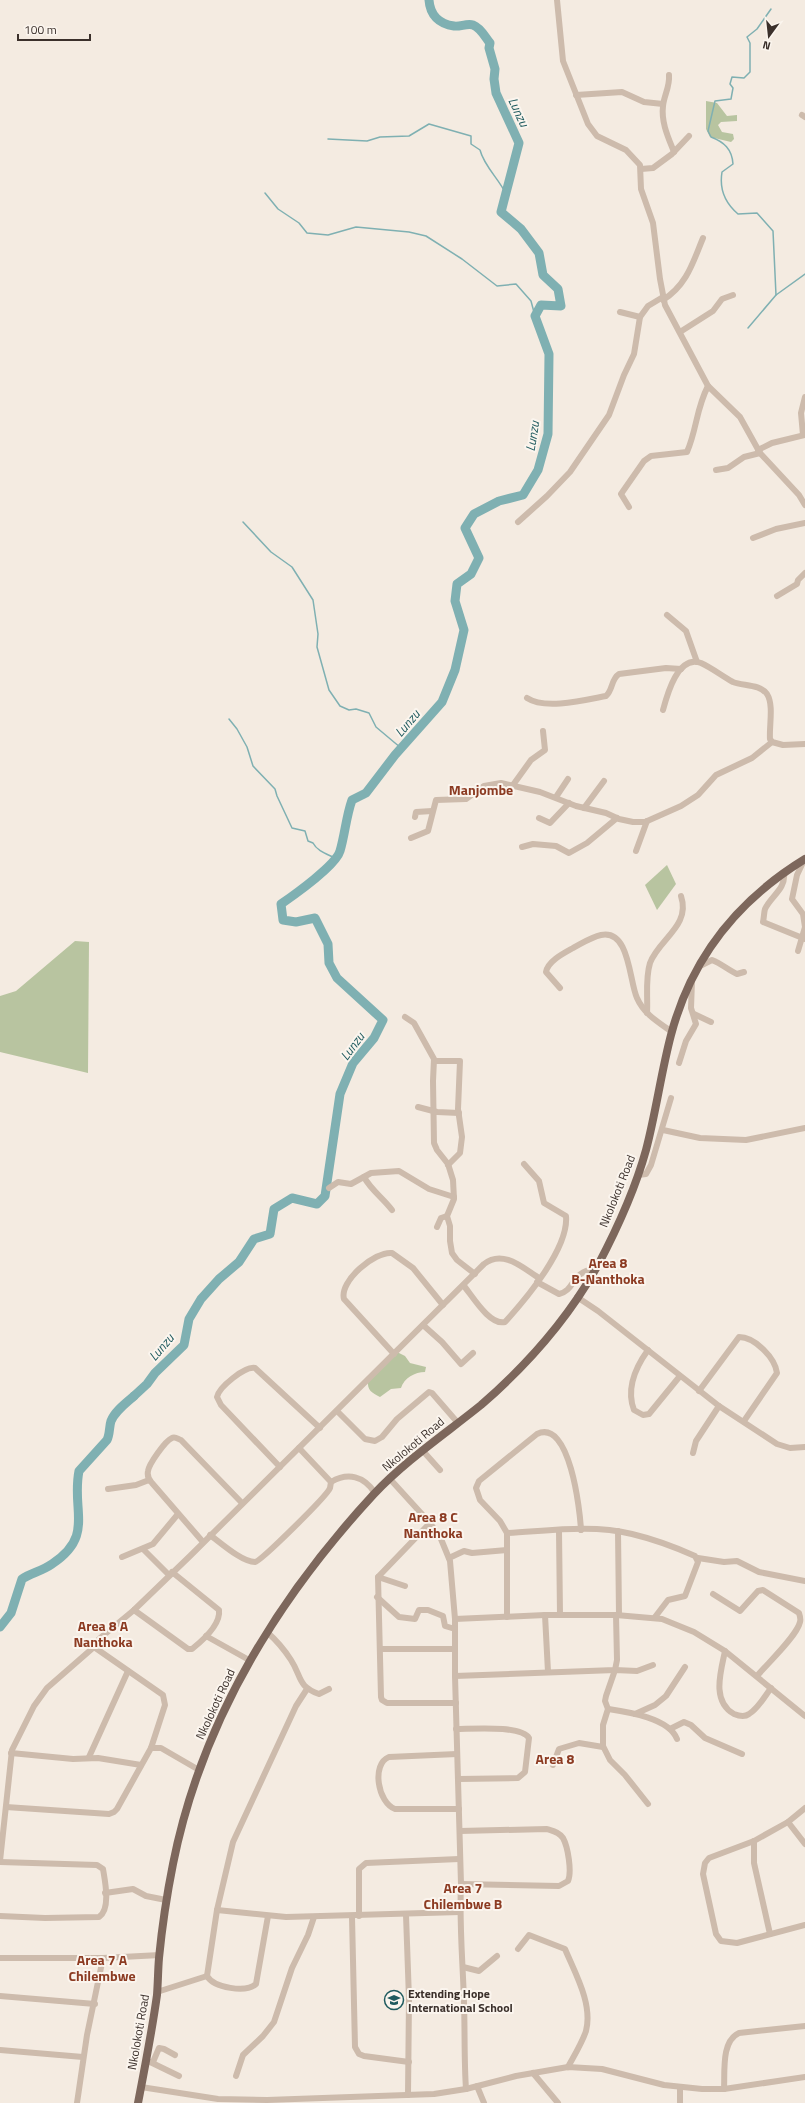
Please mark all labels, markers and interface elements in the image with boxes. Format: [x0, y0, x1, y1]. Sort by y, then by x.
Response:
scale bar [18, 16, 90, 42]
north arrow [749, 16, 789, 56]
text: 100 m [24, 20, 57, 39]
text: N [761, 37, 772, 54]
water label: Lunzu [504, 94, 535, 131]
water label: Lunzu [520, 418, 544, 453]
water label: Lunzu [390, 704, 425, 741]
district label: Manjombe [449, 779, 513, 800]
water label: Lunzu [335, 1027, 370, 1064]
street label: Nkolokoti Road [594, 1152, 640, 1230]
district label: Area 8 B-Nanthoka [571, 1252, 645, 1289]
water label: Lunzu [144, 1328, 179, 1365]
street label: Nkolokoti Road [378, 1412, 448, 1476]
district label: Area 8 C Nanthoka [403, 1506, 463, 1543]
district label: Area 8 A Nanthoka [73, 1615, 133, 1652]
street label: Nkolokoti Road [190, 1665, 240, 1743]
district label: Area 8 [536, 1748, 575, 1769]
district label: Area 7 Chilembwe B [424, 1877, 502, 1914]
district label: Area 7 A Chilembwe [68, 1949, 136, 1986]
place label: Extending Hope International School [408, 1984, 513, 2017]
school or university icon: Extending Hope International School [383, 1989, 405, 2011]
street label: Nkolokoti Road [122, 1993, 154, 2071]

